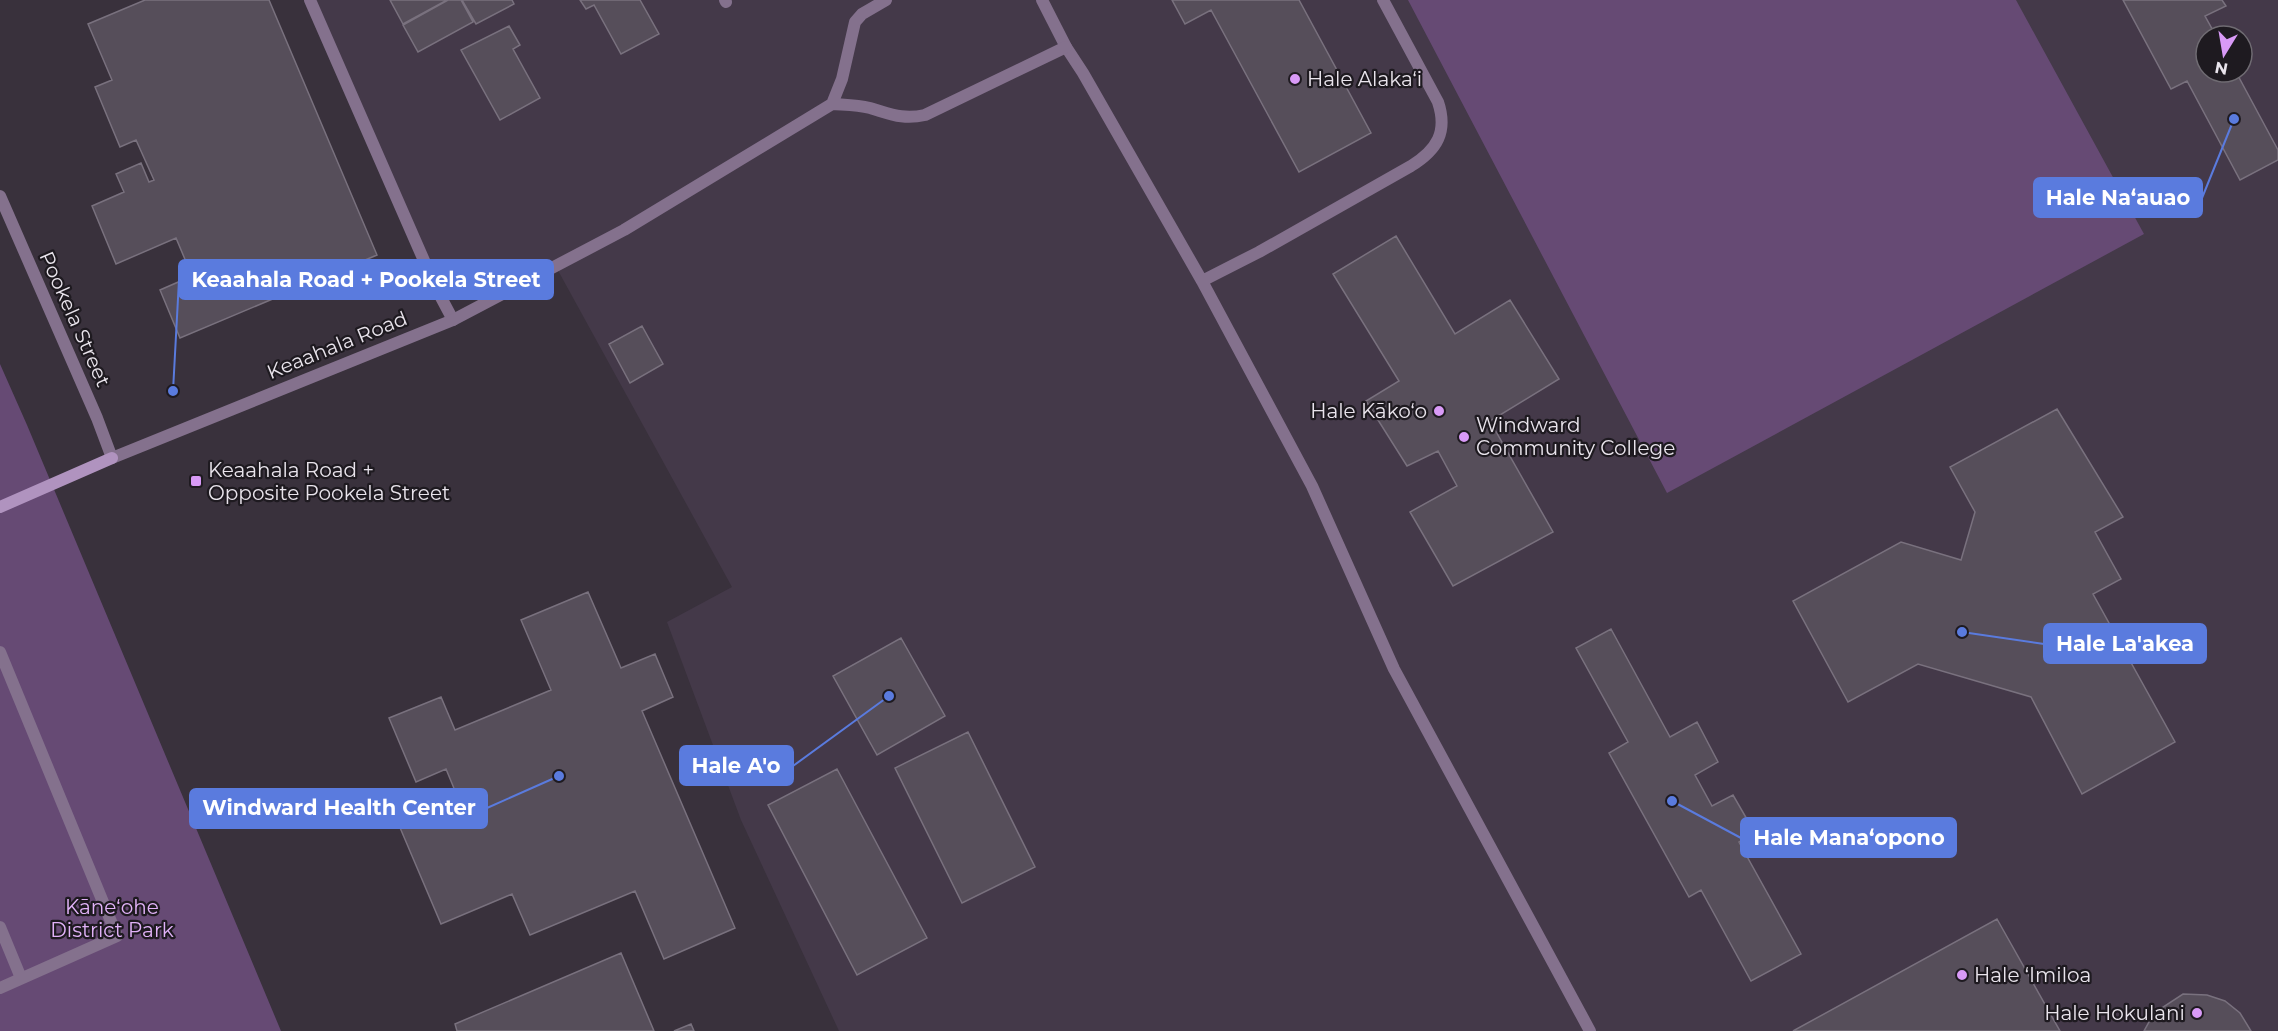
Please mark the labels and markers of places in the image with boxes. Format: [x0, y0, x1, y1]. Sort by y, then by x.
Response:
place label: Hale Alaka‘i [1307, 67, 1422, 91]
marker: Hale Alaka‘i [1288, 72, 1302, 86]
callout: Hale Na‘auao [2034, 178, 2202, 217]
callout: Keaahala Road + Pookela Street [179, 260, 553, 299]
place label: Hale Kāko‘o [1310, 399, 1427, 423]
marker: Hale Kāko‘o [1432, 404, 1446, 418]
place label: Windward Community College [1476, 413, 1675, 460]
marker: Windward Community College [1457, 430, 1471, 444]
place label: Keaahala Road + Opposite Pookela Street [208, 458, 450, 505]
marker: Keaahala Road + Opposite Pookela Street [189, 474, 203, 488]
callout: Hale La'akea [2044, 624, 2206, 663]
callout: Hale A'o [680, 746, 793, 785]
callout: Windward Health Center [190, 789, 487, 828]
callout: Hale Mana‘opono [1741, 818, 1956, 857]
place label: Hale ‘Imiloa [1974, 963, 2091, 987]
marker: Hale ‘Imiloa [1955, 968, 1969, 982]
place label: Hale Hokulani [2044, 1001, 2185, 1025]
marker: Hale Hokulani [2190, 1006, 2204, 1020]

